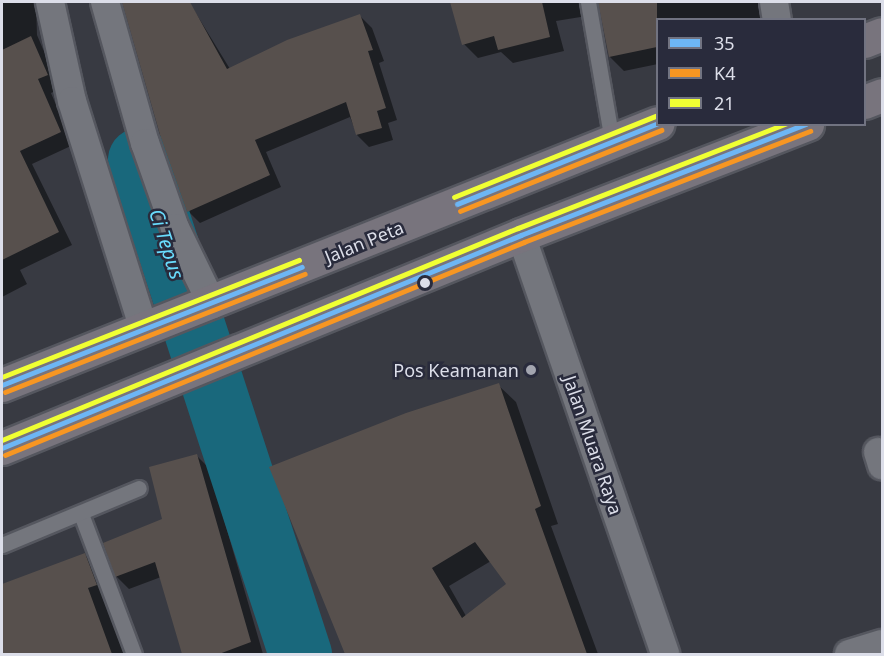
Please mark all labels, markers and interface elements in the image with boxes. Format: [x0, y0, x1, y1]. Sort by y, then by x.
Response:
legend [656, 18, 866, 126]
text: 35 [714, 31, 735, 55]
text: K4 [714, 61, 735, 85]
text: 21 [714, 91, 735, 115]
water label: Ci Tepus [144, 206, 190, 282]
street label: Jalan Peta [321, 216, 407, 268]
unlabelled marker [419, 277, 431, 289]
place label: Pos Keamanan [393, 359, 519, 381]
marker: Pos Keamanan [524, 363, 538, 377]
street label: Jalan Muara Raya [559, 373, 627, 517]

